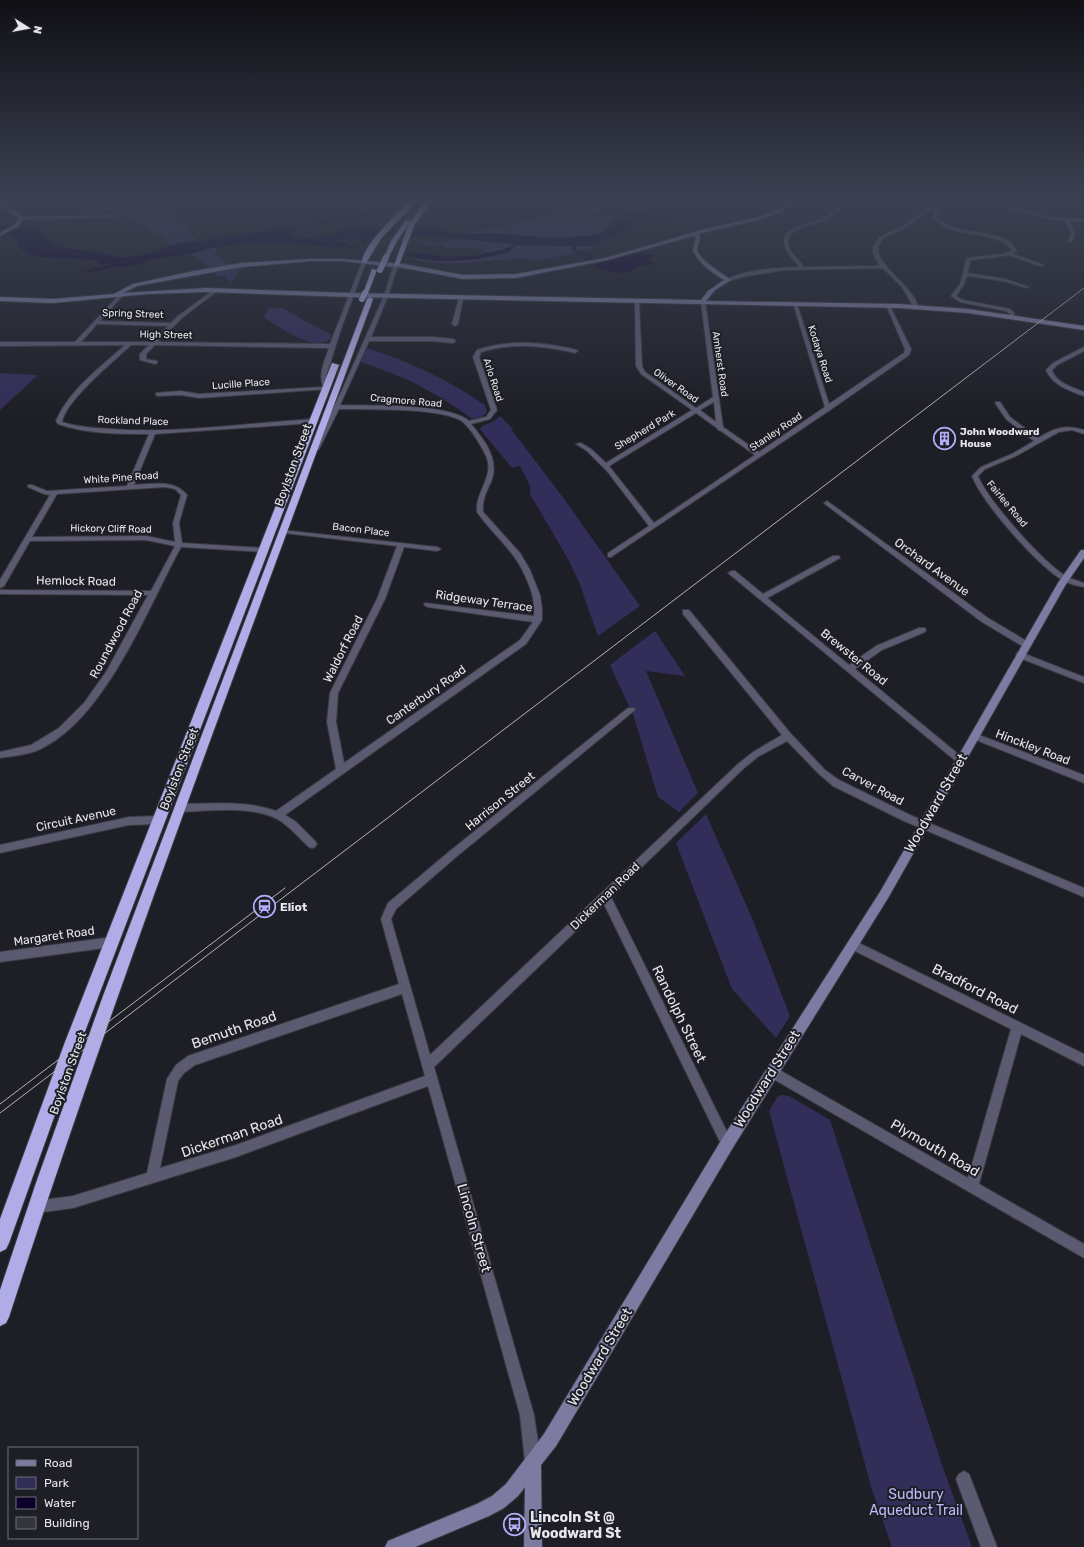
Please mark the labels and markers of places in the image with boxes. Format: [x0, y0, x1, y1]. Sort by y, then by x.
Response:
building icon: John Woodward House [931, 425, 957, 451]
place label: John Woodward House [960, 426, 1039, 450]
station icon: Eliot [251, 894, 277, 920]
place label: Eliot [280, 900, 308, 914]
place label: Lincoln St @ Woodward St [530, 1509, 621, 1542]
bus stop icon: Lincoln St @ Woodward St [501, 1512, 527, 1538]

